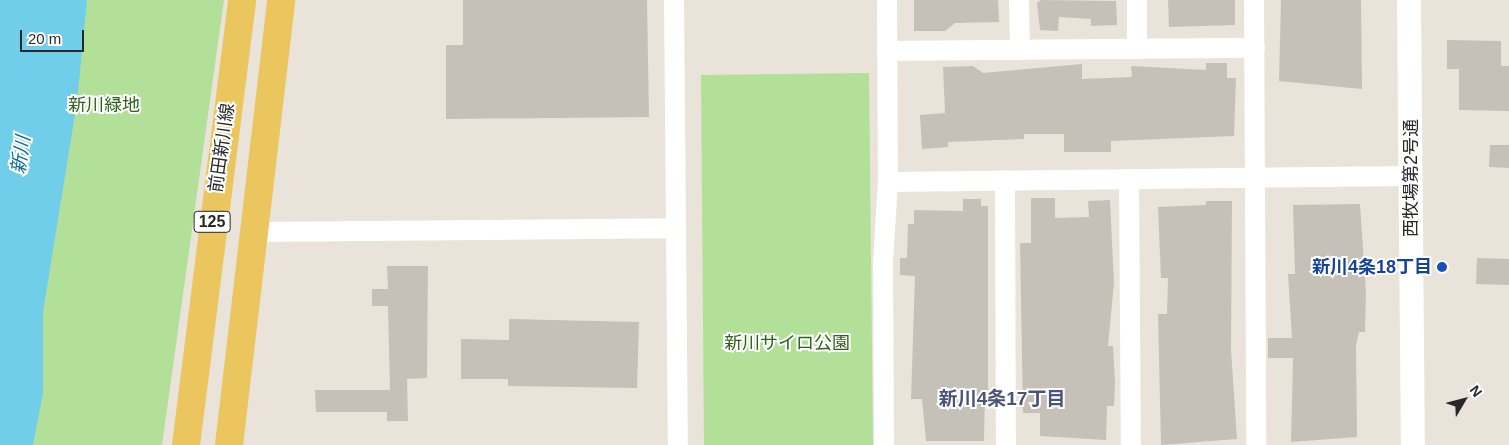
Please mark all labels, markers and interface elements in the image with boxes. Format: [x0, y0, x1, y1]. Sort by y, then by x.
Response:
scale bar [22, 20, 86, 52]
text: 20 m [28, 30, 61, 47]
park label: 新川緑地 [68, 94, 140, 116]
street label: 前田新川線 [205, 102, 239, 194]
street label: 西牧場第2号通 [1400, 119, 1422, 237]
water label: 新川 [7, 135, 35, 175]
road number: 125 [193, 208, 231, 236]
place label: 新川4条18丁目 [1312, 256, 1432, 278]
marker: 新川4条18丁目 [1436, 261, 1448, 273]
park label: 新川サイロ公園 [724, 332, 850, 354]
north arrow [1439, 375, 1489, 425]
text: N [1467, 382, 1485, 400]
district label: 新川4条17丁目 [939, 388, 1065, 410]

